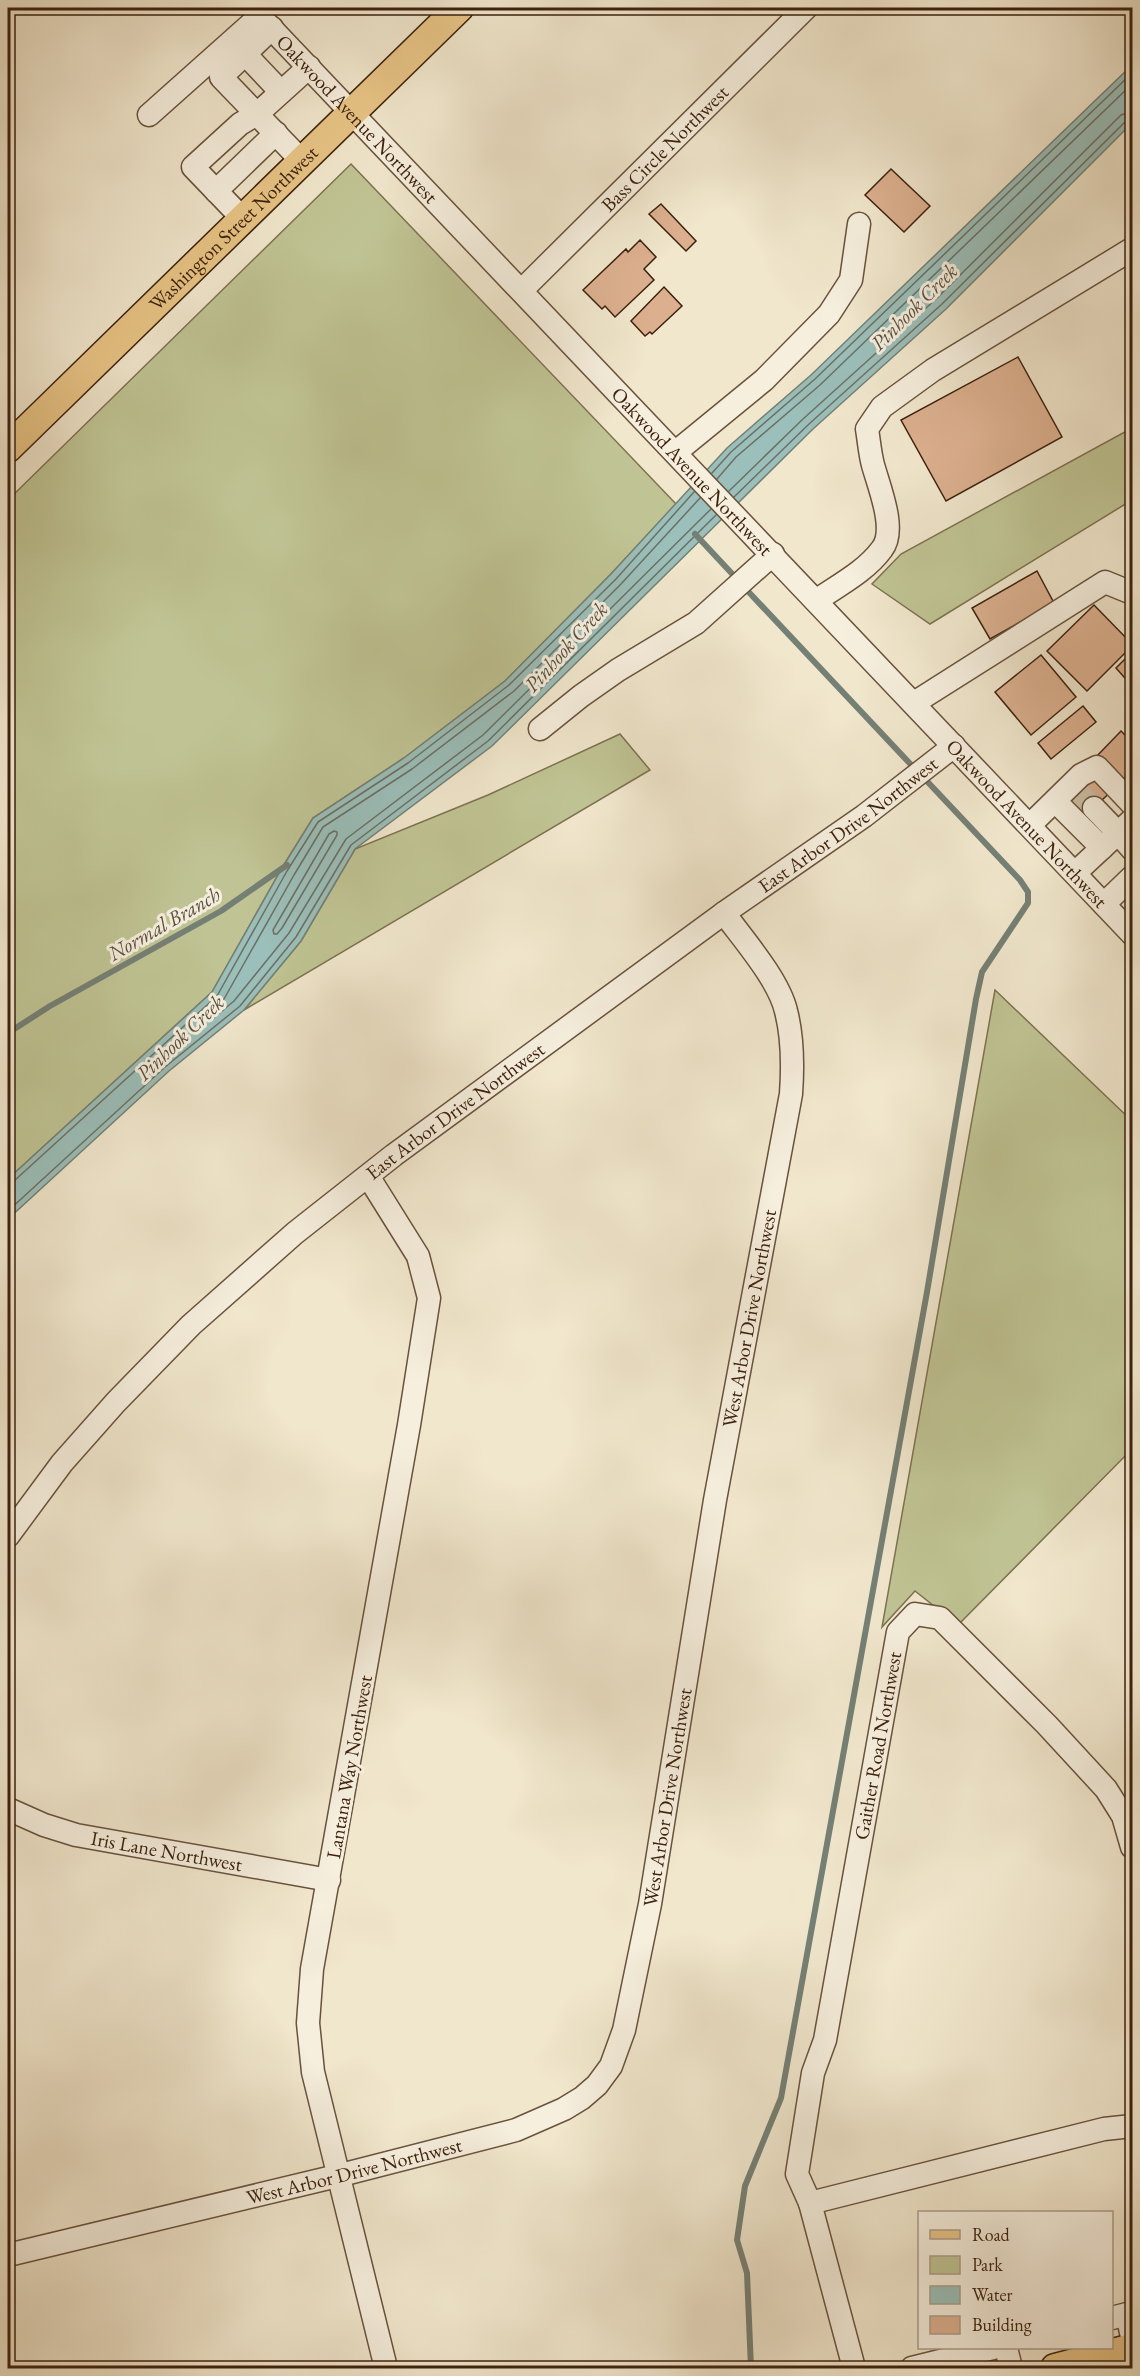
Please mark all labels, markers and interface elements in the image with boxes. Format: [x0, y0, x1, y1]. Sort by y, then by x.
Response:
street label: Oakwood Avenue Northwest [271, 29, 444, 209]
street label: Bass Circle Northwest [595, 79, 734, 217]
street label: Washington Street Northwest [143, 139, 324, 316]
water label: Pinhook Creek [864, 257, 963, 356]
street label: Oakwood Avenue Northwest [606, 381, 779, 562]
water label: Pinhook Creek [518, 596, 614, 698]
street label: Oakwood Avenue Northwest [941, 734, 1114, 914]
street label: East Arbor Drive Northwest [753, 750, 943, 899]
water label: Normal Branch [102, 881, 225, 967]
water label: Pinhook Creek [130, 989, 230, 1086]
street label: East Arbor Drive Northwest [360, 1036, 550, 1185]
street label: West Arbor Drive Northwest [716, 1206, 782, 1430]
street label: Gaither Road Northwest [848, 1649, 907, 1842]
street label: Lantana Way Northwest [320, 1672, 378, 1861]
street label: West Arbor Drive Northwest [637, 1685, 698, 1909]
street label: Iris Lane Northwest [89, 1825, 245, 1877]
street label: West Arbor Drive Northwest [243, 2131, 465, 2210]
legend [918, 2211, 1113, 2349]
text: Road [972, 2223, 1011, 2246]
text: Park [972, 2253, 1003, 2276]
text: Water [972, 2283, 1013, 2306]
text: Building [972, 2313, 1032, 2336]

